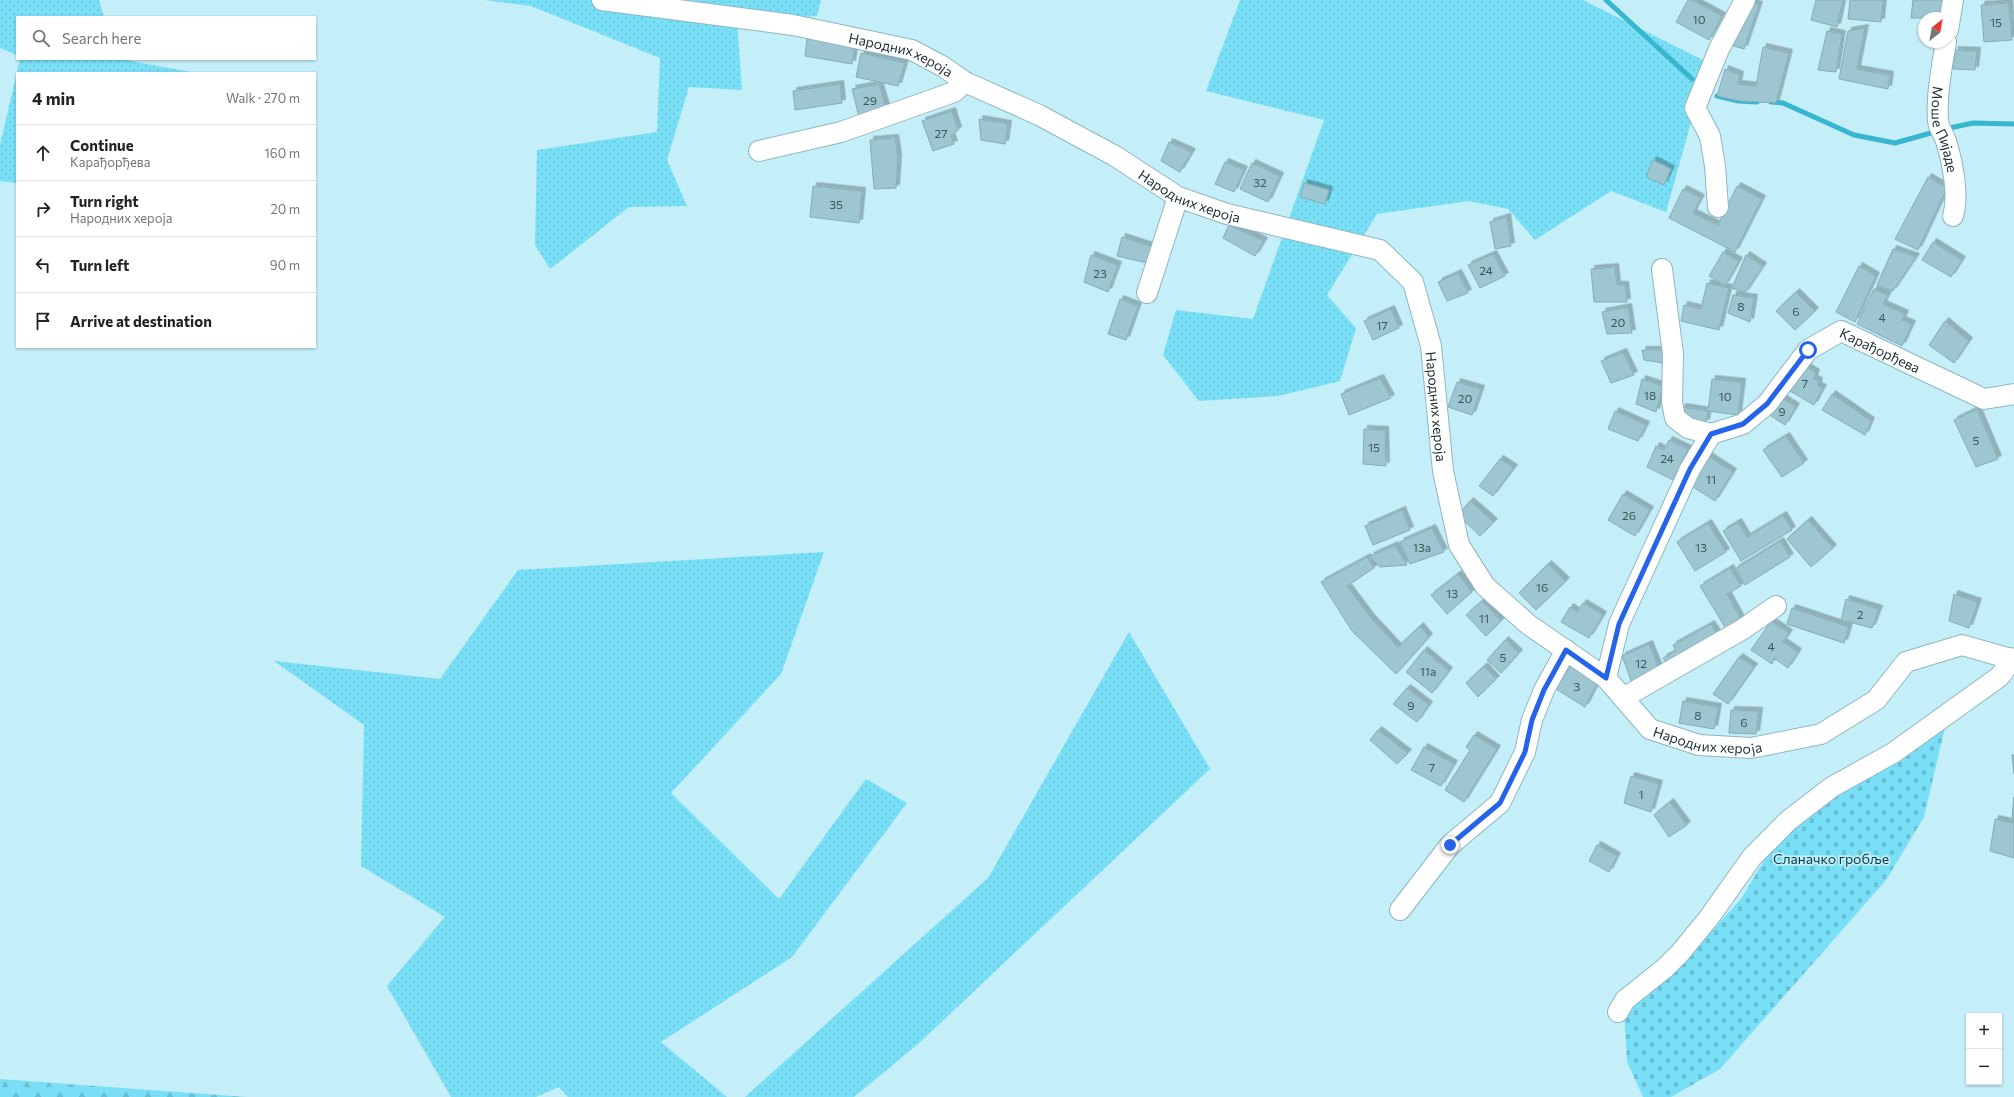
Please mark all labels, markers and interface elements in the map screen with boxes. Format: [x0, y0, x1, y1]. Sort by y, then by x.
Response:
house number: 10 [1693, 12, 1706, 26]
north arrow [1918, 12, 1954, 48]
house number: 15 [1990, 15, 2002, 29]
search box [16, 16, 316, 60]
icon: search [30, 27, 52, 49]
street label: Народних хероја [847, 28, 957, 80]
text: Search here [62, 29, 141, 47]
street label: Моше Пијаде [1929, 86, 1962, 173]
text: 4 min [32, 88, 75, 109]
text: Walk · 270 m [226, 90, 300, 106]
house number: 29 [863, 93, 877, 107]
house number: 27 [935, 126, 947, 140]
text: Continue [70, 136, 134, 154]
icon: ahead [32, 142, 54, 164]
text: 160 m [264, 145, 300, 161]
text: Карађорђева [70, 154, 150, 170]
street label: Народних хероја [1136, 165, 1242, 225]
house number: 32 [1253, 175, 1267, 189]
text: Turn right [70, 192, 139, 210]
house number: 35 [829, 197, 843, 211]
icon: right [32, 198, 54, 220]
text: 20 m [271, 201, 300, 217]
text: Народних хероја [70, 210, 173, 226]
icon: left [32, 254, 54, 276]
text: Turn left [70, 256, 129, 274]
text: 90 m [270, 257, 300, 273]
house number: 24 [1479, 263, 1493, 277]
house number: 23 [1093, 266, 1107, 280]
house number: 8 [1737, 299, 1745, 313]
house number: 6 [1792, 304, 1800, 318]
icon: arrive [32, 310, 54, 332]
house number: 4 [1878, 310, 1886, 324]
text: Arrive at destination [70, 312, 212, 330]
house number: 20 [1611, 315, 1625, 329]
house number: 17 [1376, 318, 1388, 332]
street label: Карађорђева [1838, 323, 1923, 376]
route start [1799, 341, 1817, 359]
street label: Народних хероја [1423, 351, 1451, 462]
house number: 7 [1802, 376, 1808, 390]
house number: 18 [1644, 388, 1656, 402]
house number: 10 [1719, 389, 1732, 403]
house number: 20 [1458, 391, 1472, 405]
house number: 9 [1778, 404, 1786, 418]
house number: 5 [1973, 433, 1980, 447]
house number: 15 [1368, 440, 1380, 454]
house number: 24 [1660, 451, 1674, 465]
house number: 11 [1706, 472, 1716, 486]
house number: 26 [1622, 508, 1636, 522]
house number: 13a [1413, 540, 1431, 554]
house number: 13 [1695, 540, 1707, 554]
house number: 16 [1536, 580, 1548, 594]
house number: 13 [1446, 586, 1458, 600]
house number: 2 [1857, 607, 1864, 621]
house number: 11 [1479, 611, 1489, 625]
house number: 4 [1767, 639, 1775, 653]
house number: 5 [1500, 650, 1507, 664]
house number: 12 [1635, 656, 1647, 670]
house number: 11a [1420, 664, 1436, 678]
house number: 3 [1574, 679, 1581, 693]
house number: 9 [1407, 698, 1415, 712]
house number: 8 [1694, 708, 1702, 722]
house number: 6 [1740, 715, 1748, 729]
street label: Народних хероја [1651, 722, 1763, 756]
house number: 7 [1429, 760, 1435, 774]
house number: 1 [1638, 787, 1644, 801]
route end [1441, 836, 1459, 854]
park label: Сланачко гробље [1773, 850, 1889, 867]
map controls [1966, 1013, 2002, 1085]
button: + [1966, 1013, 2002, 1049]
button: − [1966, 1049, 2002, 1085]

